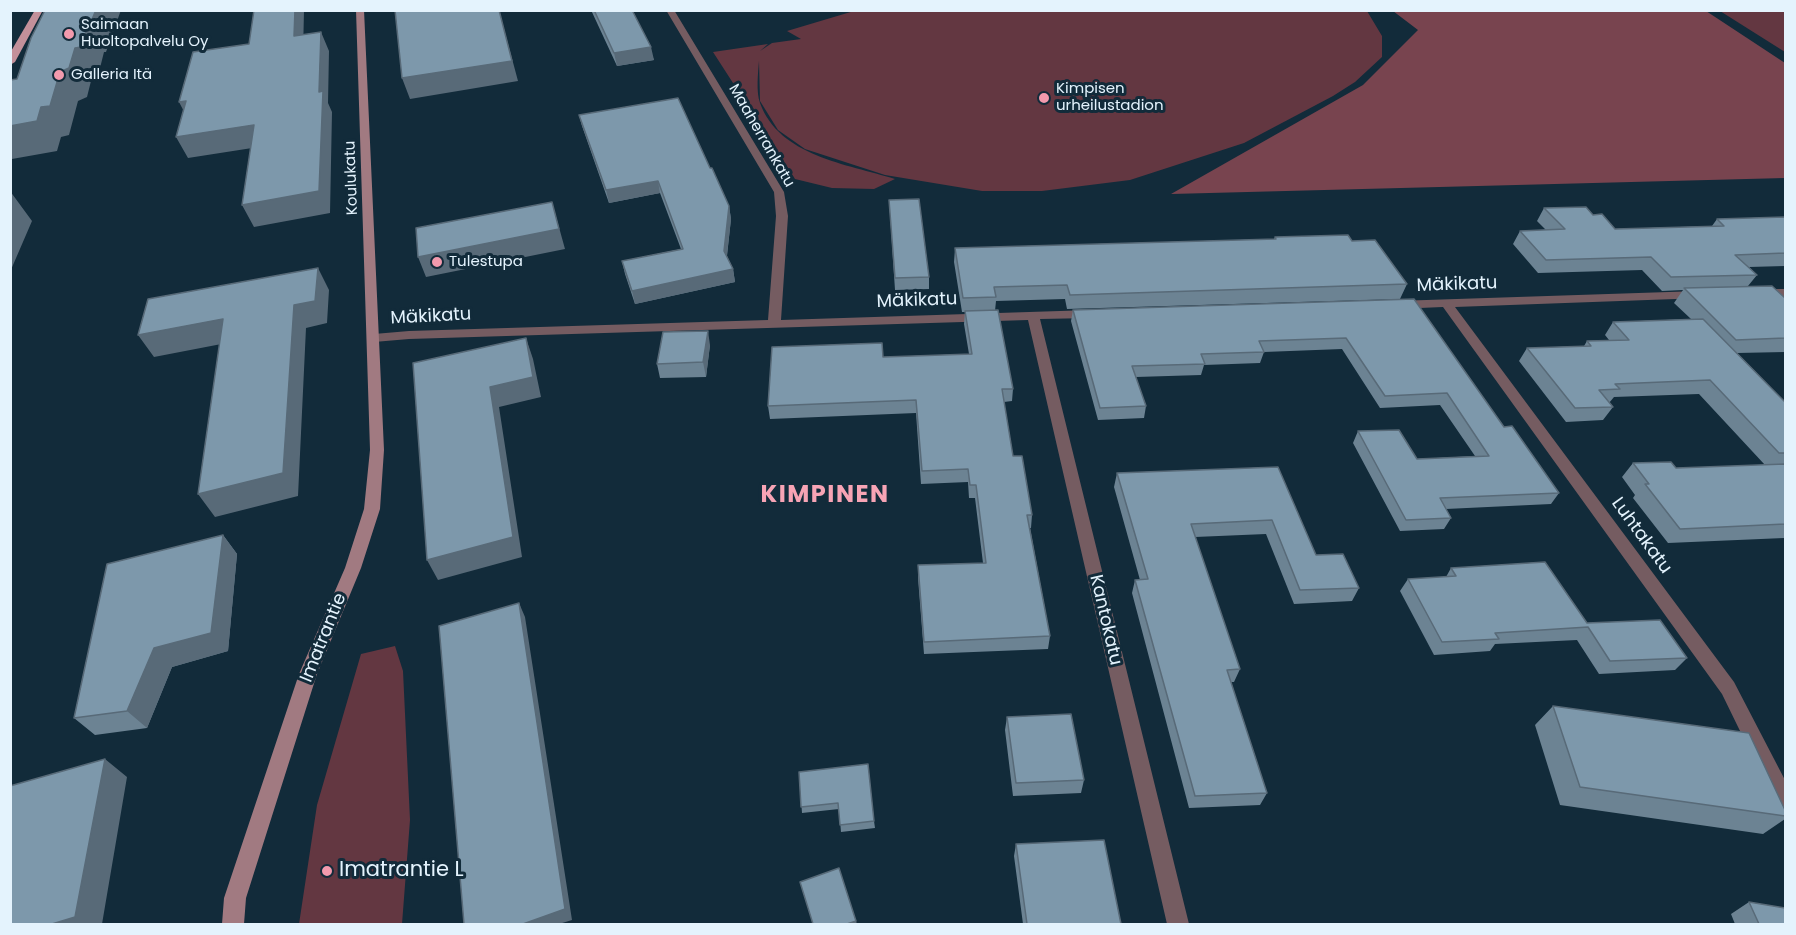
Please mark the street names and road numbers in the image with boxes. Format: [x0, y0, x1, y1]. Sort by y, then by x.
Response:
street label: Maaherrankatu [724, 81, 798, 191]
street label: Koulukatu [342, 141, 362, 215]
street label: Mäkikatu [1416, 273, 1498, 297]
street label: Mäkikatu [876, 289, 958, 313]
street label: Mäkikatu [390, 304, 472, 330]
street label: Luhtakatu [1606, 494, 1676, 578]
street label: Kantokatu [1084, 573, 1126, 667]
street label: Imatrantie [296, 590, 352, 686]

